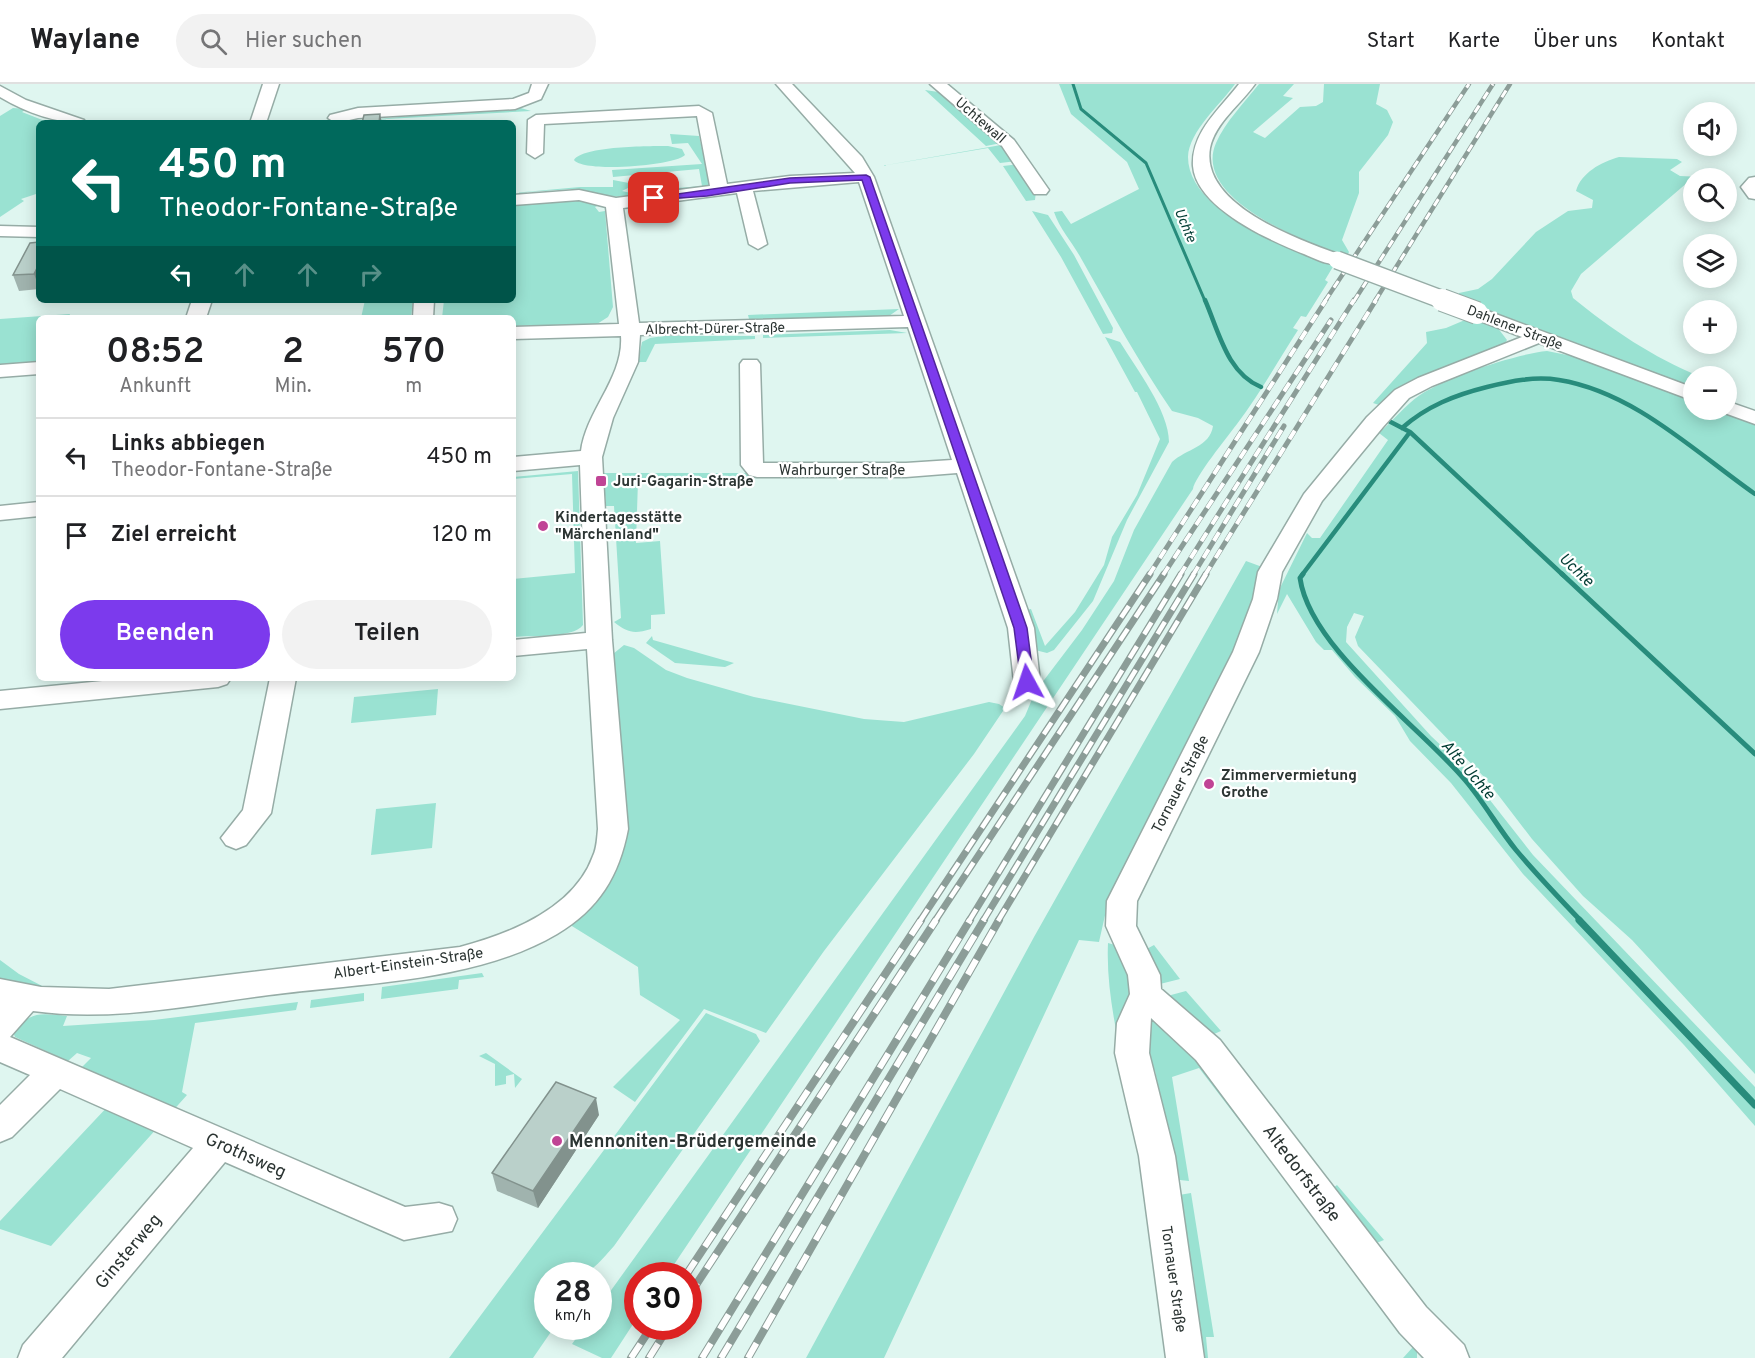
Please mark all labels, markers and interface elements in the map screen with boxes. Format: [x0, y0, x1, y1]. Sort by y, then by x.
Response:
search box [176, 14, 596, 68]
text: Waylane [30, 23, 140, 59]
icon: search [197, 25, 230, 58]
text: Hier suchen [245, 28, 362, 55]
text: Start [1367, 28, 1415, 55]
text: Karte [1448, 28, 1500, 55]
text: Über uns [1533, 28, 1618, 55]
text: Kontakt [1651, 28, 1725, 55]
street label: Uchtewall [951, 95, 1009, 148]
map controls [1683, 102, 1737, 420]
button: sound [1683, 102, 1737, 156]
text: 450 m [159, 140, 286, 193]
icon: left [60, 144, 138, 222]
button: search [1683, 168, 1737, 222]
pin [628, 172, 679, 223]
icon: arrive [637, 181, 670, 214]
text: Theodor-Fontane-Straße [159, 192, 458, 226]
water label: Uchte [1170, 206, 1200, 246]
button: layers [1683, 234, 1737, 288]
icon: left [165, 258, 198, 291]
icon: ahead [228, 258, 261, 291]
icon: ahead [291, 258, 324, 291]
icon: right [354, 258, 387, 291]
button: + [1683, 300, 1737, 354]
street label: Dahlener Straße [1464, 302, 1565, 354]
street label: Albrecht-Dürer-Straße [645, 320, 785, 339]
text: 08:52 [106, 330, 205, 376]
text: 2 [282, 330, 304, 376]
text: 570 [382, 330, 446, 376]
button: − [1683, 366, 1737, 420]
text: Ankunft [119, 374, 191, 400]
text: Min. [275, 374, 312, 400]
text: m [405, 374, 422, 400]
text: Links abbiegen [111, 431, 265, 458]
icon: left [60, 441, 93, 474]
text: 450 m [427, 444, 492, 471]
text: Theodor-Fontane-Straße [111, 458, 333, 484]
street label: Wahrburger Straße [779, 462, 905, 481]
place label: Juri-Gagarin-Straße [613, 473, 754, 492]
marker: Juri-Gagarin-Straße [594, 474, 608, 488]
place label: Kindertagesstätte "Märchenland" [555, 509, 682, 545]
icon: arrive [60, 519, 93, 552]
marker: Kindertagesstätte "Märchenland" [536, 519, 550, 533]
text: Ziel erreicht [111, 522, 237, 549]
text: 120 m [432, 522, 492, 549]
water label: Uchte [1554, 549, 1598, 592]
button: Beenden [60, 600, 270, 669]
button: Teilen [282, 600, 492, 669]
position arrow [995, 650, 1059, 714]
street label: Tornauer Straße [1148, 732, 1214, 837]
water label: Alte Uchte [1436, 736, 1499, 805]
place label: Zimmervermietung Grothe [1221, 767, 1357, 803]
marker: Zimmervermietung Grothe [1202, 777, 1216, 791]
street label: Albert-Einstein-Straße [332, 945, 484, 984]
street label: Altedorfstraße [1257, 1120, 1345, 1227]
street label: Grothsweg [201, 1128, 290, 1184]
place label: Mennoniten-Brüdergemeinde [569, 1131, 817, 1154]
marker: Mennoniten-Brüdergemeinde [550, 1134, 564, 1148]
street label: Ginsterweg [91, 1209, 167, 1294]
street label: Tornauer Straße [1156, 1225, 1189, 1334]
speed limit sign: 30 [624, 1262, 702, 1340]
text: 28 [554, 1275, 592, 1312]
text: km/h [555, 1307, 591, 1326]

